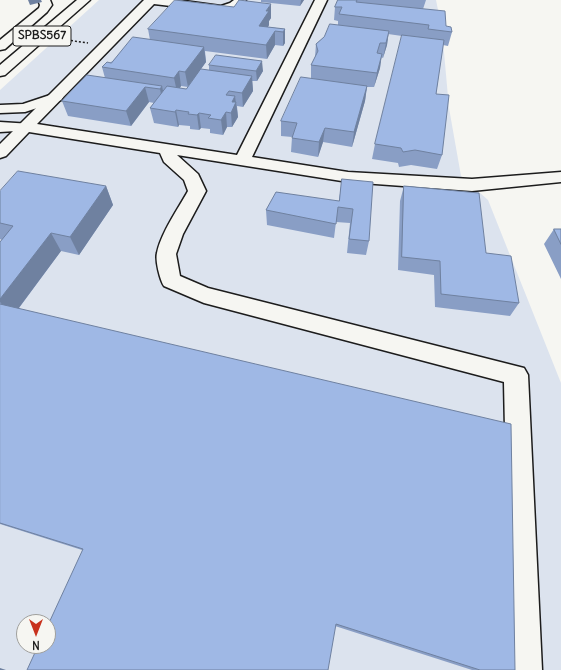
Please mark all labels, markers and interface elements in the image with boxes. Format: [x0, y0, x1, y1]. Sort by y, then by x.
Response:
road number: SPBS567 [13, 26, 71, 46]
north arrow [16, 614, 56, 654]
text: N [32, 638, 40, 652]

